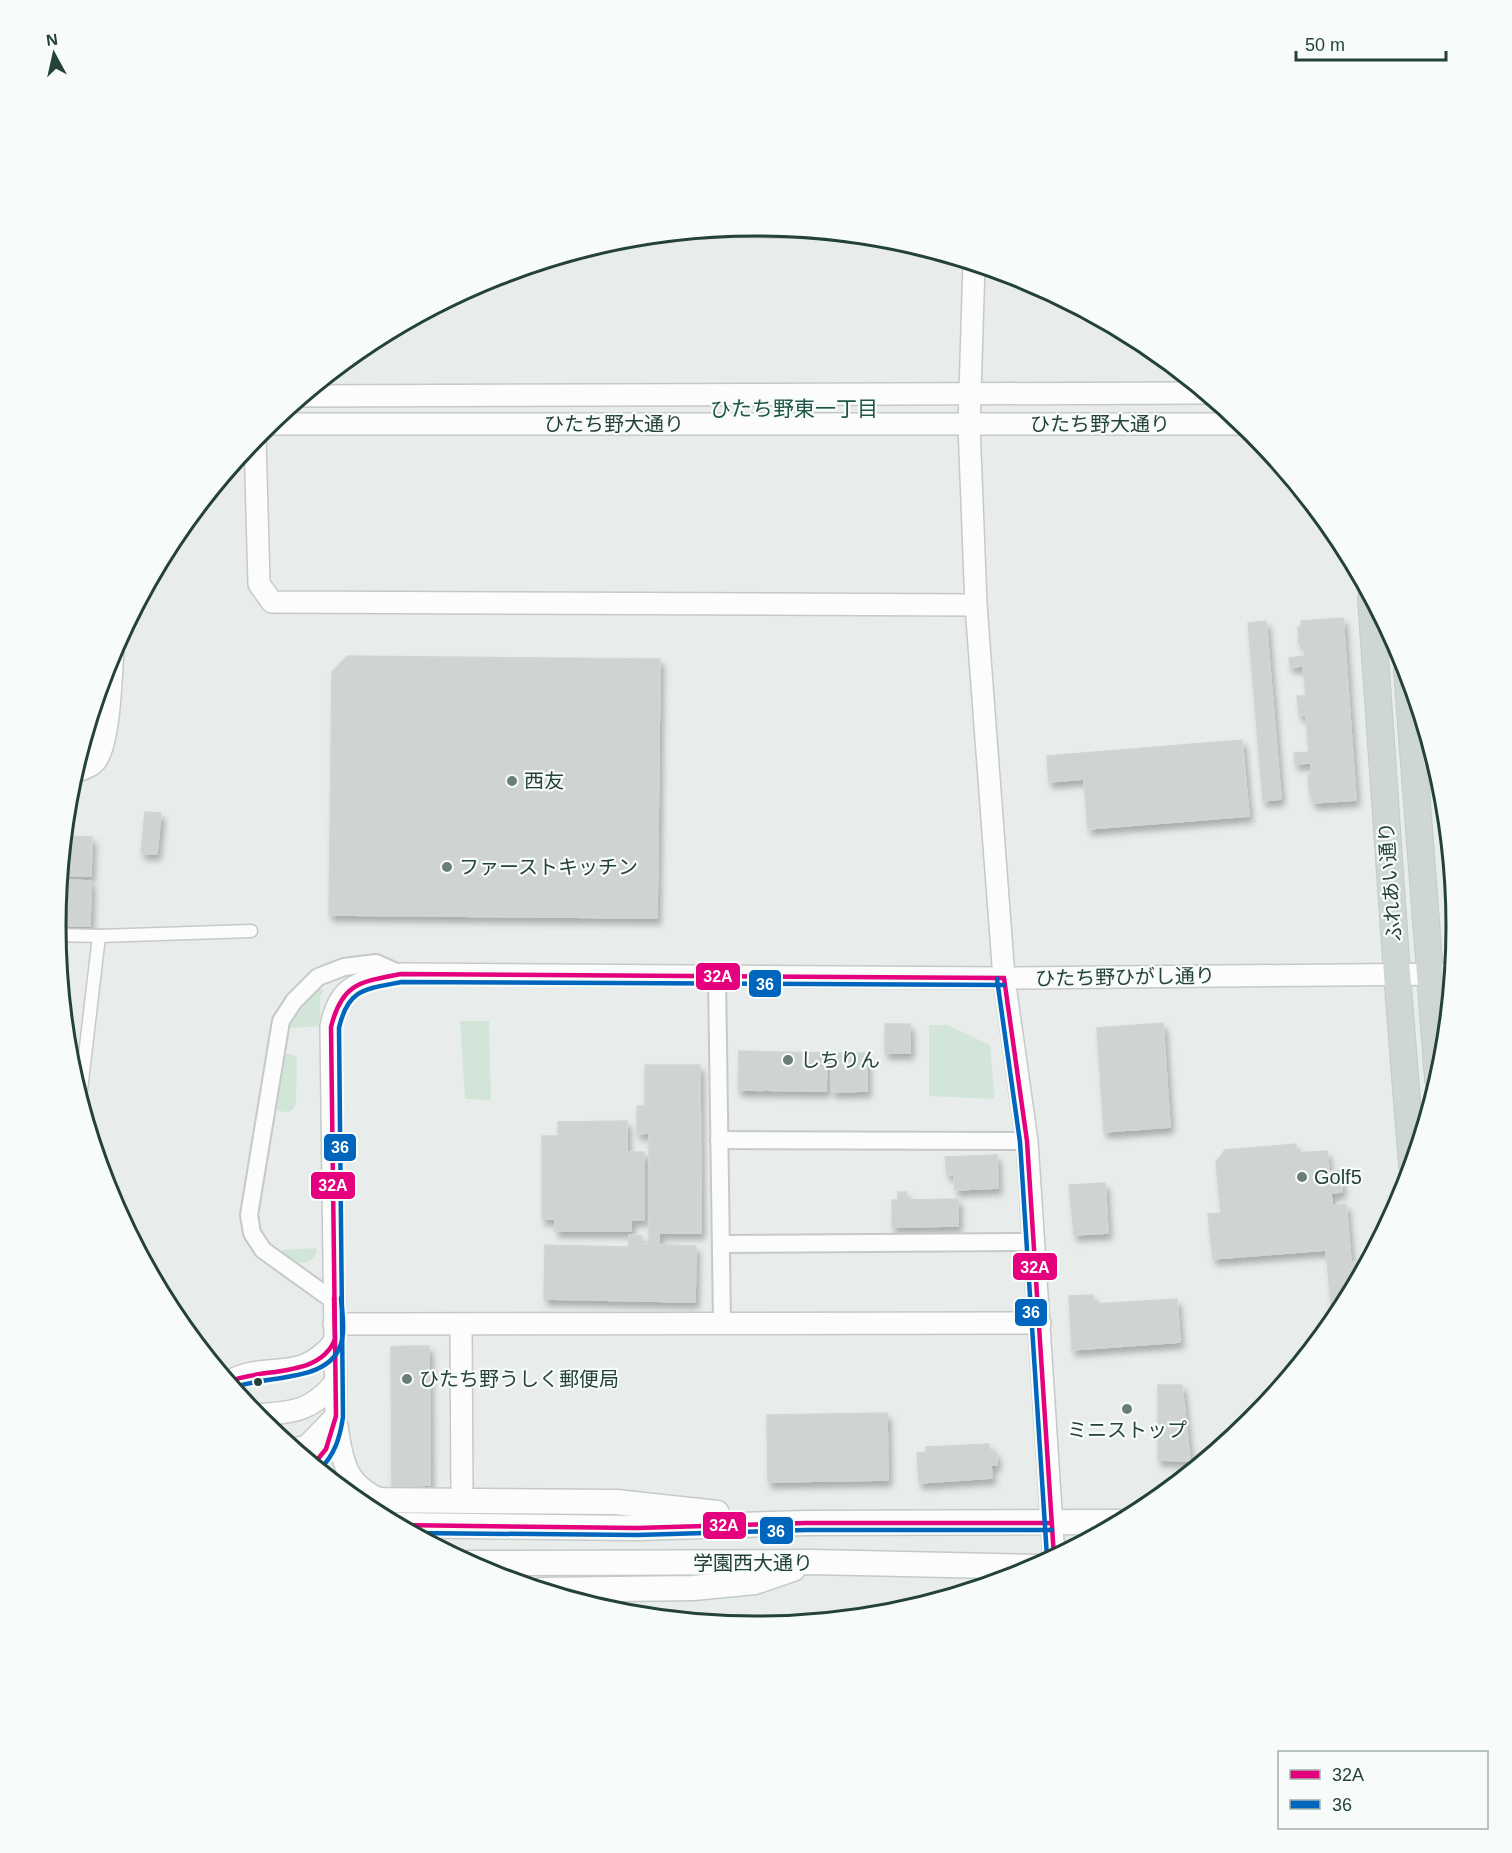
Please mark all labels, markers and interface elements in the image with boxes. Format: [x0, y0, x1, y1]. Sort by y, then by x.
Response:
north arrow [24, 24, 84, 84]
scale bar [1296, 24, 1446, 62]
text: N [45, 30, 59, 49]
text: 50 m [1305, 35, 1345, 55]
district label: ひたち野東一丁目 [710, 397, 878, 420]
street label: ひたち野大通り [544, 413, 684, 435]
street label: ひたち野大通り [1030, 413, 1170, 435]
place label: 西友 [524, 770, 564, 792]
marker: 西友 [505, 774, 519, 788]
street label: ふれあい通り [1375, 821, 1405, 943]
place label: ファーストキッチン [459, 856, 638, 878]
marker: ファーストキッチン [440, 860, 454, 874]
line badge: 32A [695, 962, 741, 991]
street label: ひたち野ひがし通り [1035, 964, 1215, 990]
text: 32A [703, 968, 733, 985]
line badge: 36 [748, 969, 782, 998]
text: 36 [756, 976, 774, 993]
place label: しちりん [800, 1049, 880, 1071]
marker: しちりん [781, 1053, 795, 1067]
line badge: 36 [323, 1133, 357, 1162]
text: 36 [331, 1139, 349, 1156]
place label: Golf5 [1314, 1166, 1362, 1188]
marker: Golf5 [1295, 1170, 1309, 1184]
line badge: 32A [310, 1171, 356, 1200]
text: 32A [318, 1177, 348, 1194]
line badge: 32A [1012, 1252, 1058, 1281]
text: 32A [1020, 1259, 1050, 1276]
line badge: 36 [1014, 1298, 1048, 1327]
text: 36 [1022, 1304, 1040, 1321]
place label: ひたち野うしく郵便局 [419, 1368, 619, 1390]
marker: ひたち野うしく郵便局 [400, 1372, 414, 1386]
unlabelled marker [252, 1376, 264, 1388]
marker: ミニストップ [1120, 1402, 1134, 1416]
place label: ミニストップ [1067, 1419, 1187, 1441]
line badge: 32A [702, 1511, 747, 1540]
line badge: 36 [759, 1516, 794, 1545]
text: 32A [709, 1517, 739, 1534]
text: 36 [767, 1523, 785, 1540]
street label: 学園西大通り [693, 1552, 813, 1574]
legend [1278, 1751, 1488, 1829]
text: 32A [1332, 1765, 1364, 1785]
text: 36 [1332, 1795, 1352, 1815]

